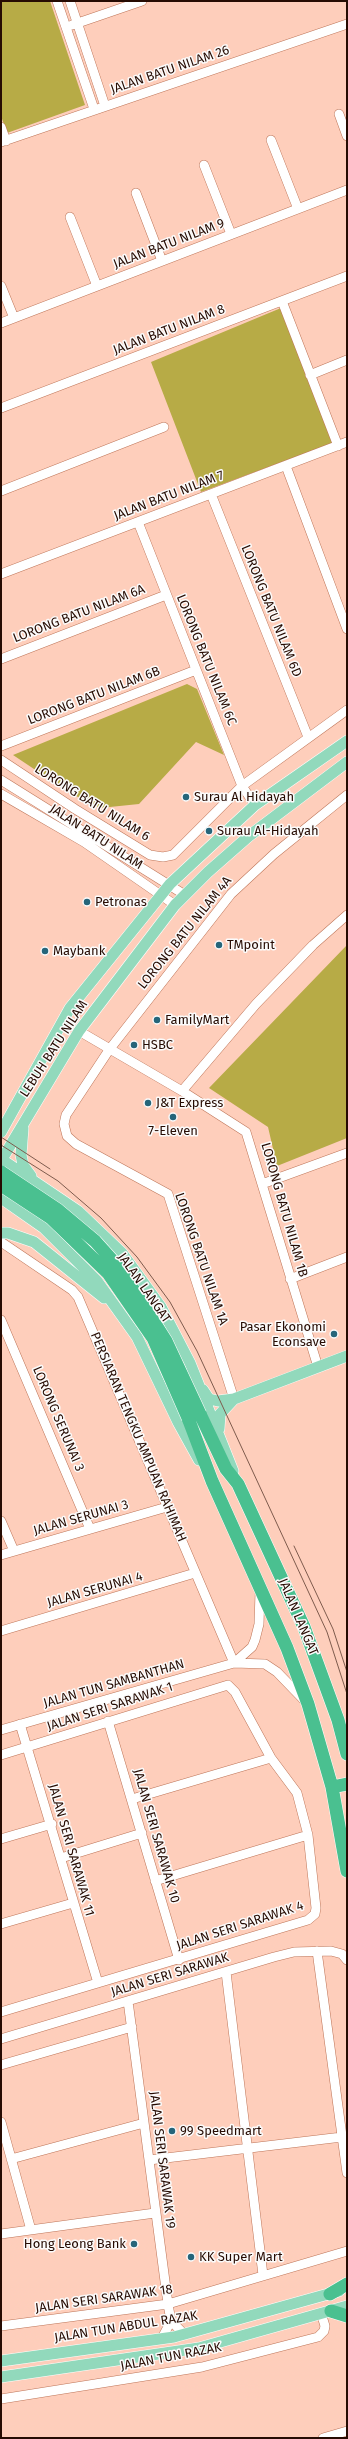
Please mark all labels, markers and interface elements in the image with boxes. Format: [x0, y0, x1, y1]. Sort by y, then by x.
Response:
street label: JALAN BATU NILAM 26 [109, 42, 231, 98]
street label: JALAN BATU NILAM 9 [111, 216, 227, 272]
street label: JALAN BATU NILAM 8 [111, 301, 227, 359]
street label: JALAN BATU NILAM 7 [112, 468, 226, 524]
street label: LORONG BATU NILAM 6D [237, 543, 305, 679]
street label: LORONG BATU NILAM 6A [11, 582, 147, 646]
street label: LORONG BATU NILAM 6C [173, 592, 239, 728]
street label: LORONG BATU NILAM 6B [26, 664, 162, 728]
street label: LORONG BATU NILAM 6 [32, 761, 152, 845]
place label: Surau Al Hidayah [194, 789, 294, 805]
marker: Surau Al Hidayah [181, 792, 191, 802]
street label: JALAN BATU NILAM [47, 801, 145, 873]
place label: Surau Al-Hidayah [217, 823, 319, 839]
marker: Surau Al-Hidayah [204, 826, 214, 836]
street label: LORONG BATU NILAM 4A [135, 874, 235, 992]
place label: Petronas [95, 894, 147, 910]
marker: Petronas [82, 897, 92, 907]
place label: TMpoint [227, 937, 275, 953]
marker: TMpoint [214, 940, 224, 950]
place label: Maybank [53, 943, 105, 959]
marker: Maybank [40, 946, 50, 956]
street label: LEBUH BATU NILAM [17, 998, 91, 1100]
place label: FamilyMart [165, 1012, 229, 1028]
marker: FamilyMart [152, 1015, 162, 1025]
place label: HSBC [142, 1037, 173, 1053]
marker: HSBC [129, 1040, 139, 1050]
place label: J&T Express [156, 1095, 223, 1111]
marker: J&T Express [143, 1098, 153, 1108]
marker: 7-Eleven [168, 1112, 178, 1122]
place label: 7-Eleven [148, 1123, 198, 1139]
street label: LORONG BATU NILAM 1B [257, 1141, 311, 1279]
street label: LORONG BATU NILAM 1A [171, 1191, 231, 1327]
street label: JALAN LANGAT [114, 1250, 174, 1326]
place label: Pasar Ekonomi Econsave [240, 1319, 326, 1350]
marker: Pasar Ekonomi Econsave [329, 1329, 339, 1339]
street label: PERSIARAN TENGKU AMPUAN RAHIMAH [87, 1330, 189, 1544]
street label: LORONG SERUNAI 3 [29, 1364, 87, 1474]
street label: JALAN SERUNAI 3 [32, 1497, 130, 1539]
street label: JALAN SERUNAI 4 [45, 1569, 145, 1611]
street label: JALAN LANGAT [275, 1576, 321, 1658]
street label: JALAN TUN SAMBANTHAN [42, 1656, 186, 1712]
street label: JALAN SERI SARAWAK 1 [45, 1679, 175, 1735]
street label: JALAN SERI SARAWAK 10 [129, 1767, 183, 1905]
street label: JALAN SERI SARAWAK 11 [45, 1782, 97, 1918]
street label: JALAN SERI SARAWAK 4 [174, 1898, 306, 1954]
street label: JALAN SERI SARAWAK [109, 1950, 231, 2000]
street label: JALAN SERI SARAWAK 19 [146, 2090, 178, 2230]
place label: 99 Speedmart [180, 2123, 262, 2139]
marker: 99 Speedmart [167, 2126, 177, 2136]
place label: Hong Leong Bank [24, 2236, 126, 2252]
marker: Hong Leong Bank [129, 2239, 139, 2249]
place label: KK Super Mart [199, 2249, 283, 2265]
marker: KK Super Mart [186, 2252, 196, 2262]
street label: JALAN SERI SARAWAK 18 [34, 2282, 174, 2316]
street label: JALAN TUN ABDUL RAZAK [53, 2308, 199, 2346]
street label: JALAN TUN RAZAK [119, 2340, 223, 2374]

